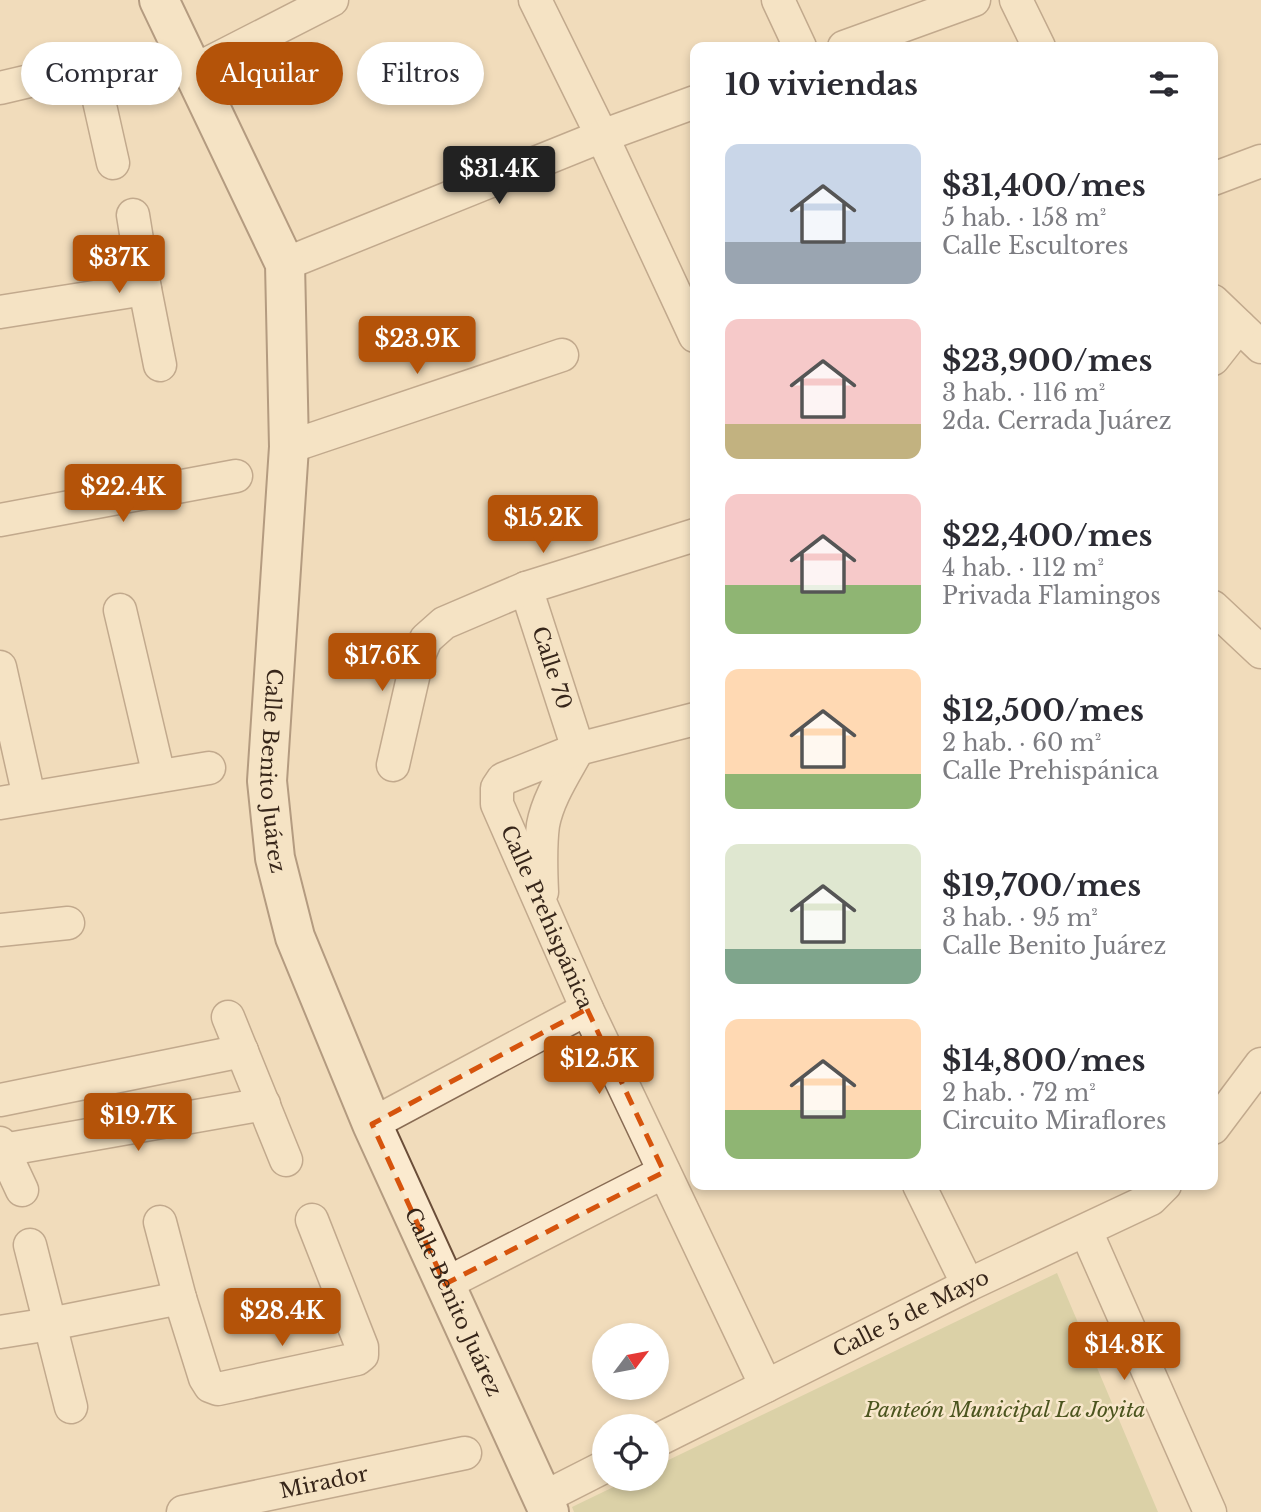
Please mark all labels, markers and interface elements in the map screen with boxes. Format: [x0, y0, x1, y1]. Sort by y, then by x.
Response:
chip: Comprar [21, 42, 182, 105]
chip: Alquilar [196, 42, 343, 105]
chip: Filtros [357, 42, 484, 105]
icon: filters [1145, 65, 1183, 103]
text: 10 viviendas [725, 66, 918, 103]
pin: $31.4K [442, 146, 556, 206]
text: $31.4K [459, 155, 539, 183]
text: $31,400/mes [942, 167, 1146, 204]
icon: home [781, 172, 865, 256]
text: 5 hab. · 158 m² [942, 204, 1106, 232]
text: Calle Escultores [942, 232, 1128, 260]
pin: $37K [78, 236, 160, 295]
text: $37K [89, 244, 149, 272]
pin: $23.9K [360, 316, 474, 376]
text: $23.9K [375, 325, 459, 353]
text: $23,900/mes [942, 342, 1152, 379]
icon: home [781, 347, 865, 431]
text: 3 hab. · 116 m² [942, 379, 1105, 407]
text: 2da. Cerrada Juárez [942, 407, 1172, 435]
pin: $22.4K [66, 464, 180, 524]
text: $22.4K [81, 473, 165, 501]
pin: $15.2K [486, 496, 600, 555]
text: $15.2K [504, 504, 582, 532]
text: $22,400/mes [942, 517, 1152, 554]
icon: home [781, 522, 865, 606]
text: 4 hab. · 112 m² [942, 554, 1104, 582]
text: Privada Flamingos [942, 582, 1161, 610]
street label: Calle 70 [526, 623, 577, 713]
pin: $17.6K [325, 634, 439, 693]
text: $17.6K [344, 642, 420, 670]
street label: Calle Benito Juárez [254, 668, 291, 875]
text: $12,500/mes [942, 692, 1144, 729]
icon: home [781, 697, 865, 781]
text: 2 hab. · 60 m² [942, 729, 1101, 757]
text: Calle Prehispánica [942, 757, 1159, 785]
street label: Calle Prehispánica [495, 821, 599, 1013]
text: $19,700/mes [942, 867, 1141, 904]
icon: home [781, 872, 865, 956]
text: 3 hab. · 95 m² [942, 904, 1098, 932]
text: Calle Benito Juárez [942, 932, 1166, 960]
pin: $12.5K [542, 1036, 656, 1096]
text: $14,800/mes [942, 1042, 1146, 1079]
text: $12.5K [560, 1045, 638, 1073]
icon: home [781, 1047, 865, 1131]
text: 2 hab. · 72 m² [942, 1079, 1096, 1107]
pin: $19.7K [81, 1094, 195, 1153]
text: $19.7K [100, 1102, 176, 1130]
text: Circuito Miraflores [942, 1107, 1167, 1135]
street label: Calle Benito Juárez [399, 1203, 508, 1401]
street label: Calle 5 de Mayo [829, 1264, 993, 1363]
pin: $28.4K [225, 1288, 339, 1348]
text: $28.4K [240, 1297, 324, 1325]
pin: $14.8K [1067, 1322, 1181, 1382]
north arrow [592, 1323, 668, 1400]
map controls [592, 1323, 669, 1491]
text: $14.8K [1084, 1331, 1164, 1359]
park label: Panteón Municipal La Joyita [863, 1397, 1146, 1423]
button: locate [592, 1414, 669, 1491]
street label: Mirador [277, 1461, 371, 1504]

